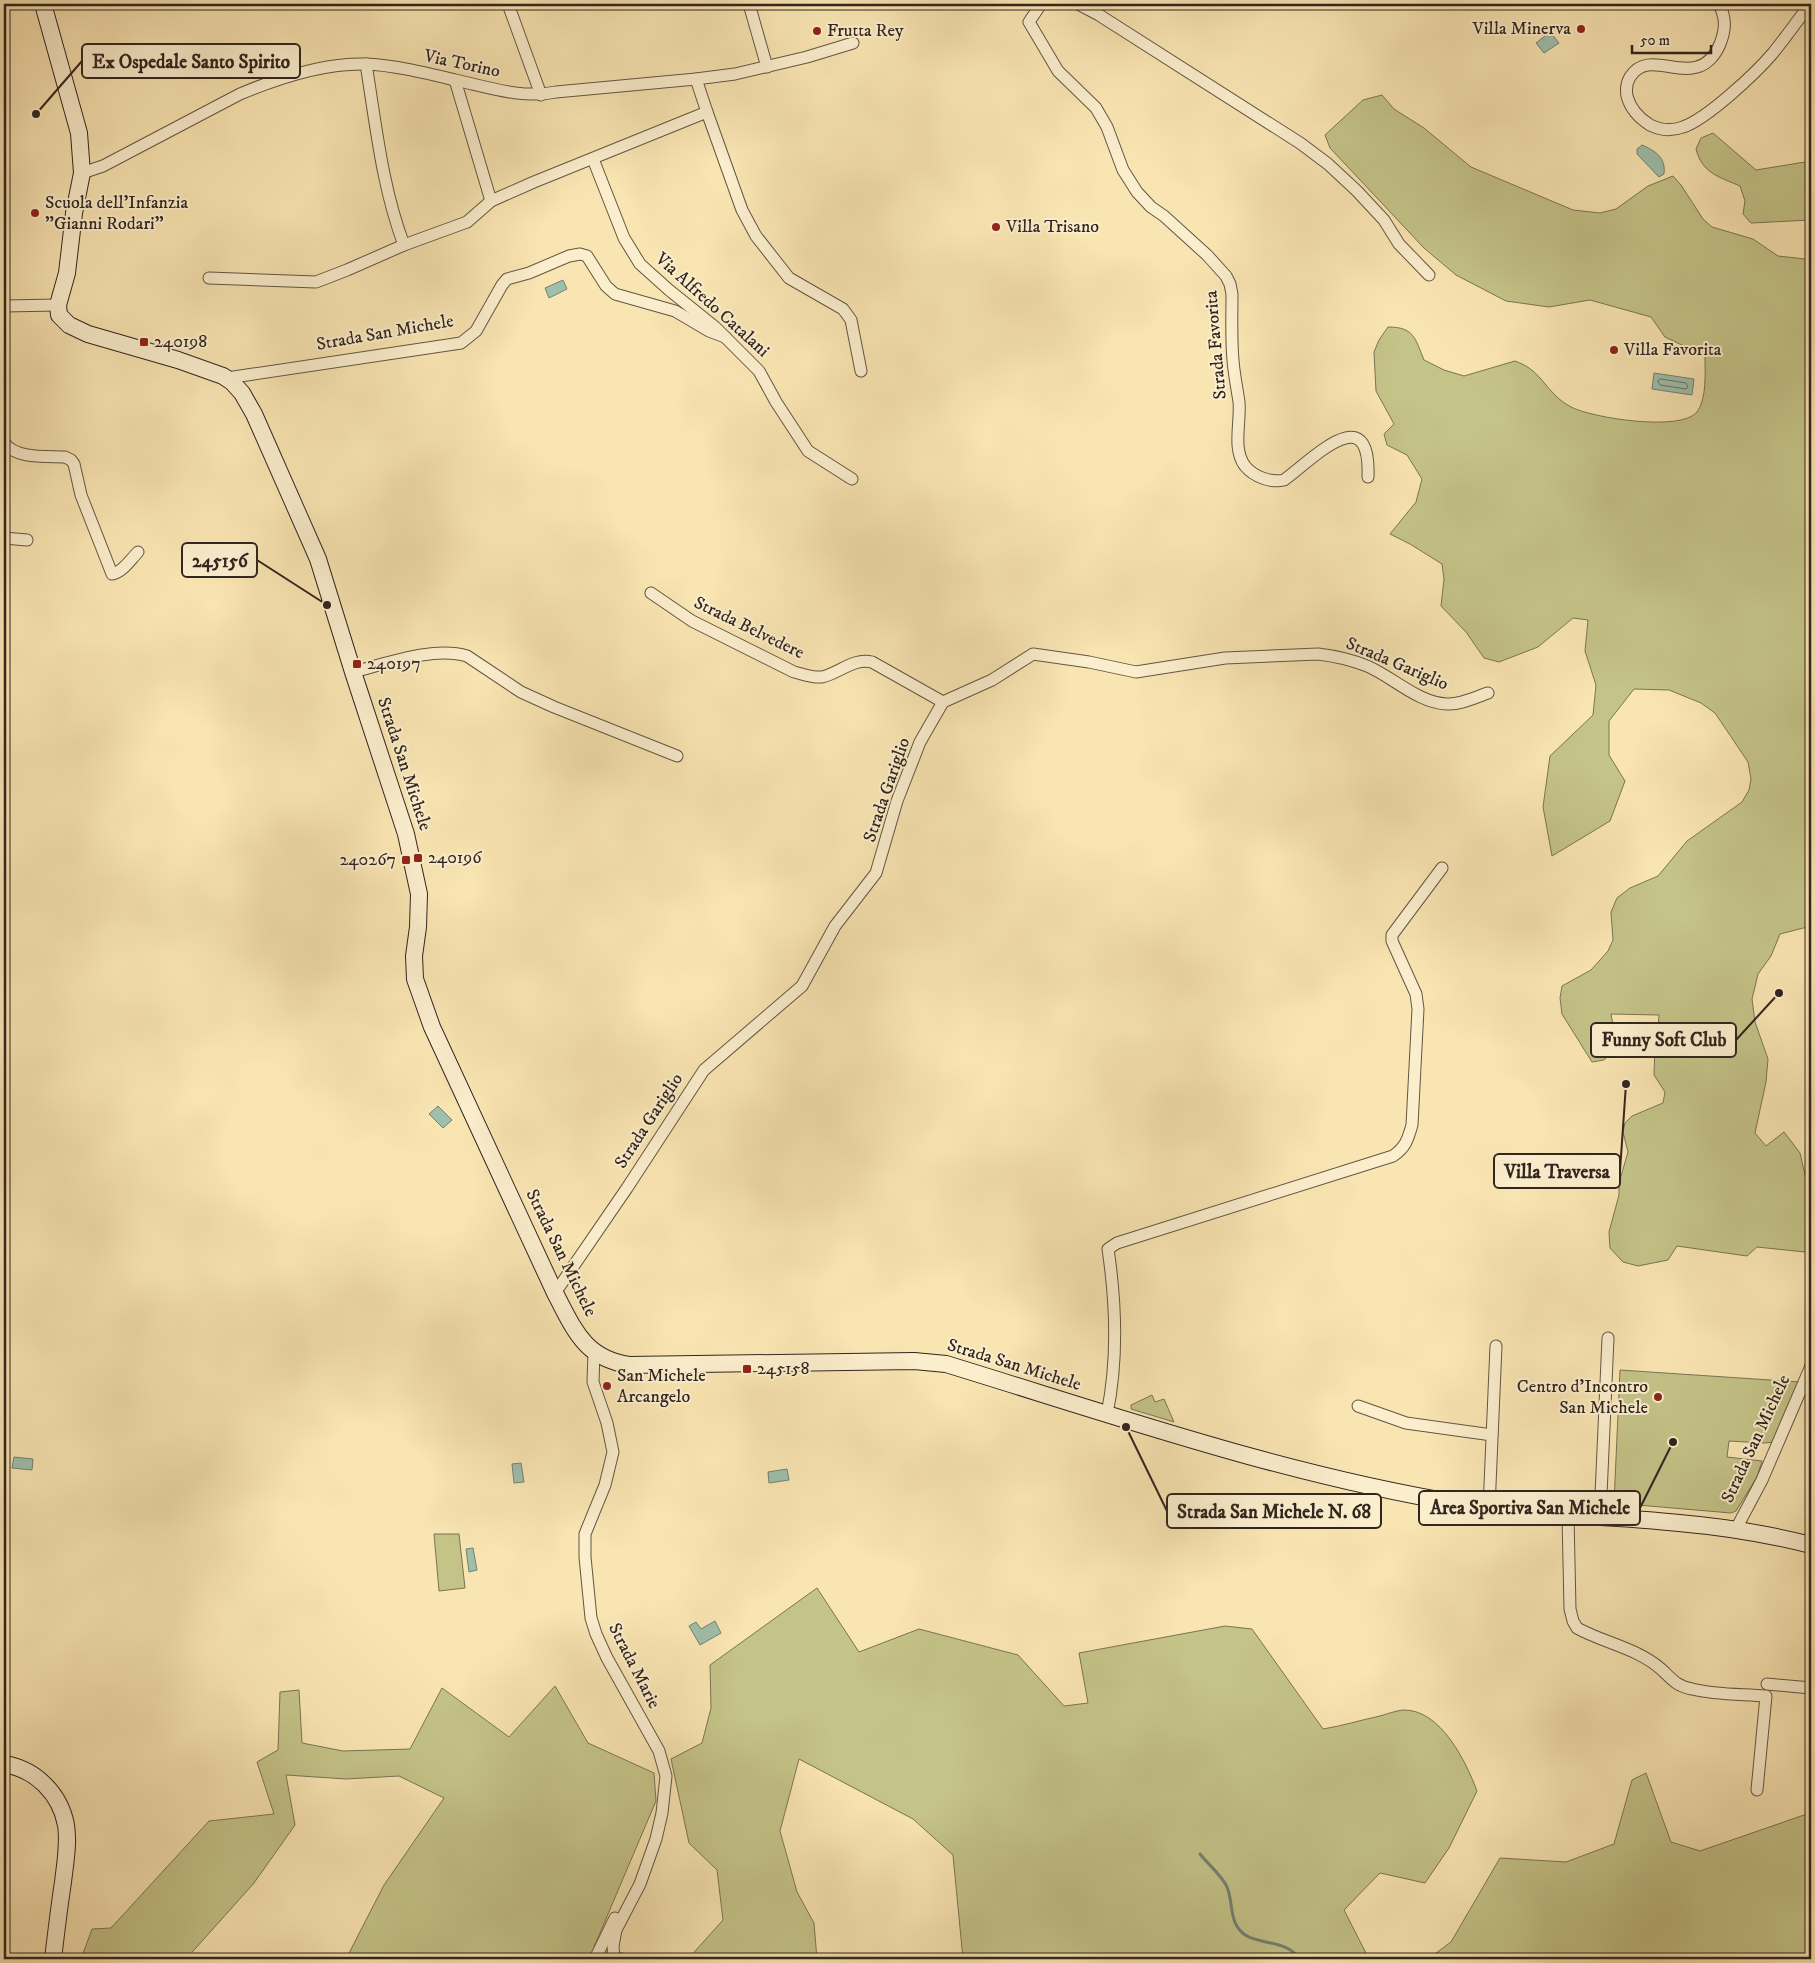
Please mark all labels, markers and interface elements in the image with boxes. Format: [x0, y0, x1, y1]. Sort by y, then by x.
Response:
place label: Villa Minerva [1471, 18, 1571, 40]
place label: Frutta Rey [827, 20, 904, 42]
scale bar [1632, 22, 1711, 54]
marker: Villa Minerva [1575, 23, 1587, 35]
marker: Frutta Rey [811, 25, 823, 37]
text: 50 m [1640, 31, 1670, 50]
callout: Ex Ospedale Santo Spirito [82, 44, 300, 78]
street label: Via Torino [421, 45, 502, 83]
text: Ex Ospedale Santo Spirito [92, 51, 290, 74]
place label: Scuola dell'Infanzia "Gianni Rodari" [45, 192, 188, 235]
marker: Scuola dell'Infanzia "Gianni Rodari" [29, 207, 41, 219]
place label: Villa Trisano [1005, 216, 1099, 238]
marker: Villa Trisano [990, 221, 1002, 233]
street label: Via Alfredo Catalani [650, 247, 774, 362]
street label: Strada Favorita [1200, 289, 1232, 400]
street label: Strada San Michele [315, 310, 455, 356]
place label: 240198 [154, 331, 207, 353]
marker: 240198 [138, 336, 150, 348]
place label: Villa Favorita [1623, 339, 1722, 361]
marker: Villa Favorita [1608, 344, 1620, 356]
callout: 245156 [182, 543, 257, 577]
text: 245156 [192, 550, 249, 573]
street label: Strada Belvedere [690, 592, 808, 664]
street label: Strada Gariglio [1342, 633, 1452, 696]
place label: 240197 [367, 653, 421, 675]
marker: 240197 [351, 658, 363, 670]
street label: Strada San Michele [372, 695, 436, 833]
street label: Strada Gariglio [859, 735, 915, 845]
place label: 240196 [428, 847, 482, 869]
place label: 240267 [339, 849, 396, 871]
marker: 240196 [412, 852, 424, 864]
marker: 240267 [400, 854, 412, 866]
callout: Funny Soft Club [1591, 1023, 1736, 1057]
text: Funny Soft Club [1602, 1029, 1727, 1052]
street label: Strada Gariglio [610, 1069, 688, 1173]
callout: Villa Traversa [1494, 1154, 1620, 1188]
text: Villa Traversa [1503, 1161, 1611, 1184]
street label: Strada San Michele [521, 1186, 601, 1320]
street label: Strada San Michele [944, 1334, 1084, 1396]
place label: 245158 [757, 1358, 809, 1380]
marker: 245158 [741, 1363, 753, 1375]
place label: San Michele Arcangelo [617, 1365, 706, 1408]
street label: Strada San Michele [1717, 1371, 1795, 1507]
place label: Centro d'Incontro San Michele [1517, 1376, 1648, 1419]
marker: San Michele Arcangelo [601, 1380, 613, 1392]
marker: Centro d'Incontro San Michele [1652, 1391, 1664, 1403]
callout: Area Sportiva San Michele [1419, 1491, 1640, 1525]
callout: Strada San Michele N. 68 [1167, 1494, 1381, 1528]
text: Area Sportiva San Michele [1429, 1497, 1630, 1520]
text: Strada San Michele N. 68 [1177, 1501, 1371, 1524]
street label: Strada Marie [603, 1620, 665, 1712]

